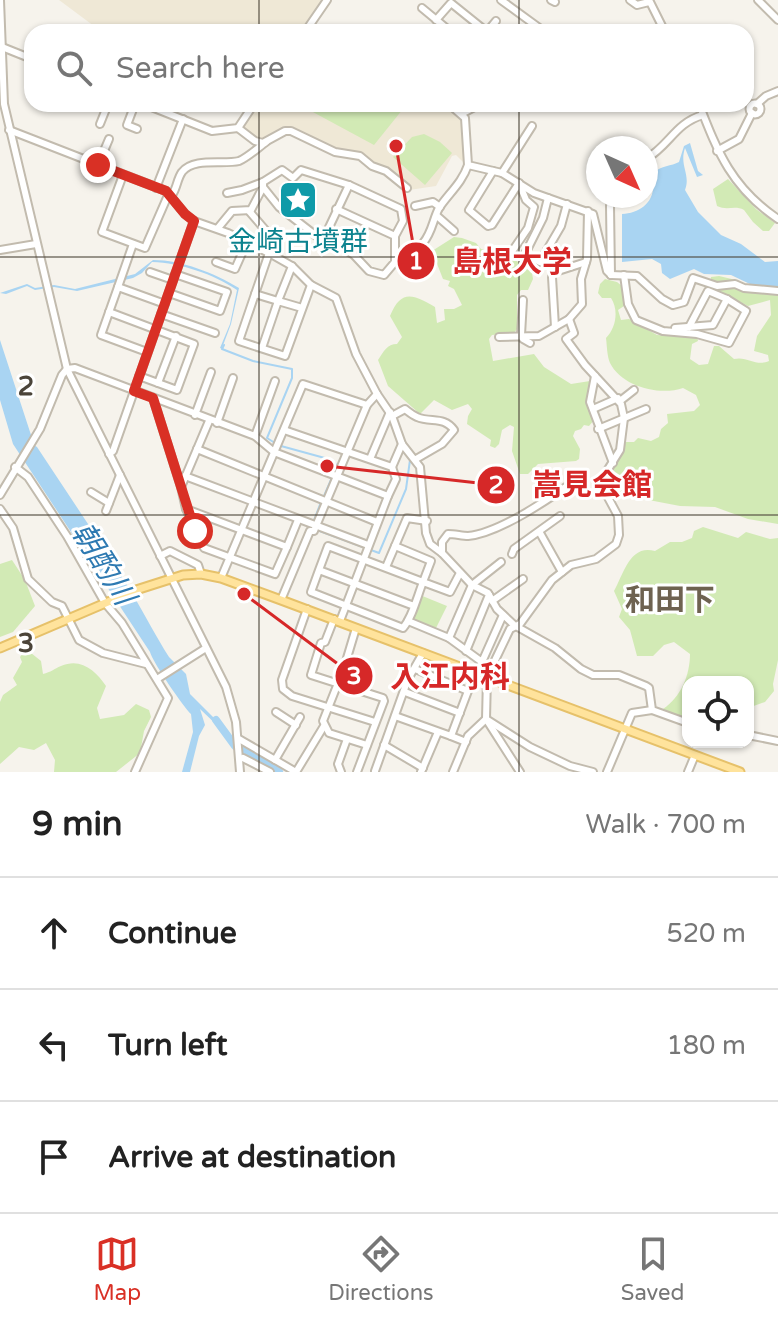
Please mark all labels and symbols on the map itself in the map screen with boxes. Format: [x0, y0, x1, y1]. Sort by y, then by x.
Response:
north arrow [586, 136, 658, 208]
route end [80, 147, 116, 183]
place icon: 金崎古墳群 [277, 179, 319, 221]
place label: 金崎古墳群 [228, 225, 368, 259]
callout: 島根大学 [396, 234, 588, 288]
text: 島根大学 [452, 244, 572, 281]
text: 1 [408, 247, 424, 276]
text: 2 [18, 371, 34, 402]
callout: 嵩見会館 [476, 458, 668, 512]
text: 嵩見会館 [532, 467, 652, 504]
text: 2 [488, 471, 504, 500]
route start [177, 513, 213, 549]
water label: 朝酌川 [63, 516, 144, 615]
district label: 和田下 [625, 582, 715, 619]
text: 3 [18, 628, 34, 659]
callout: 入江内科 [334, 649, 526, 703]
text: 入江内科 [390, 659, 510, 696]
text: 3 [346, 662, 362, 691]

